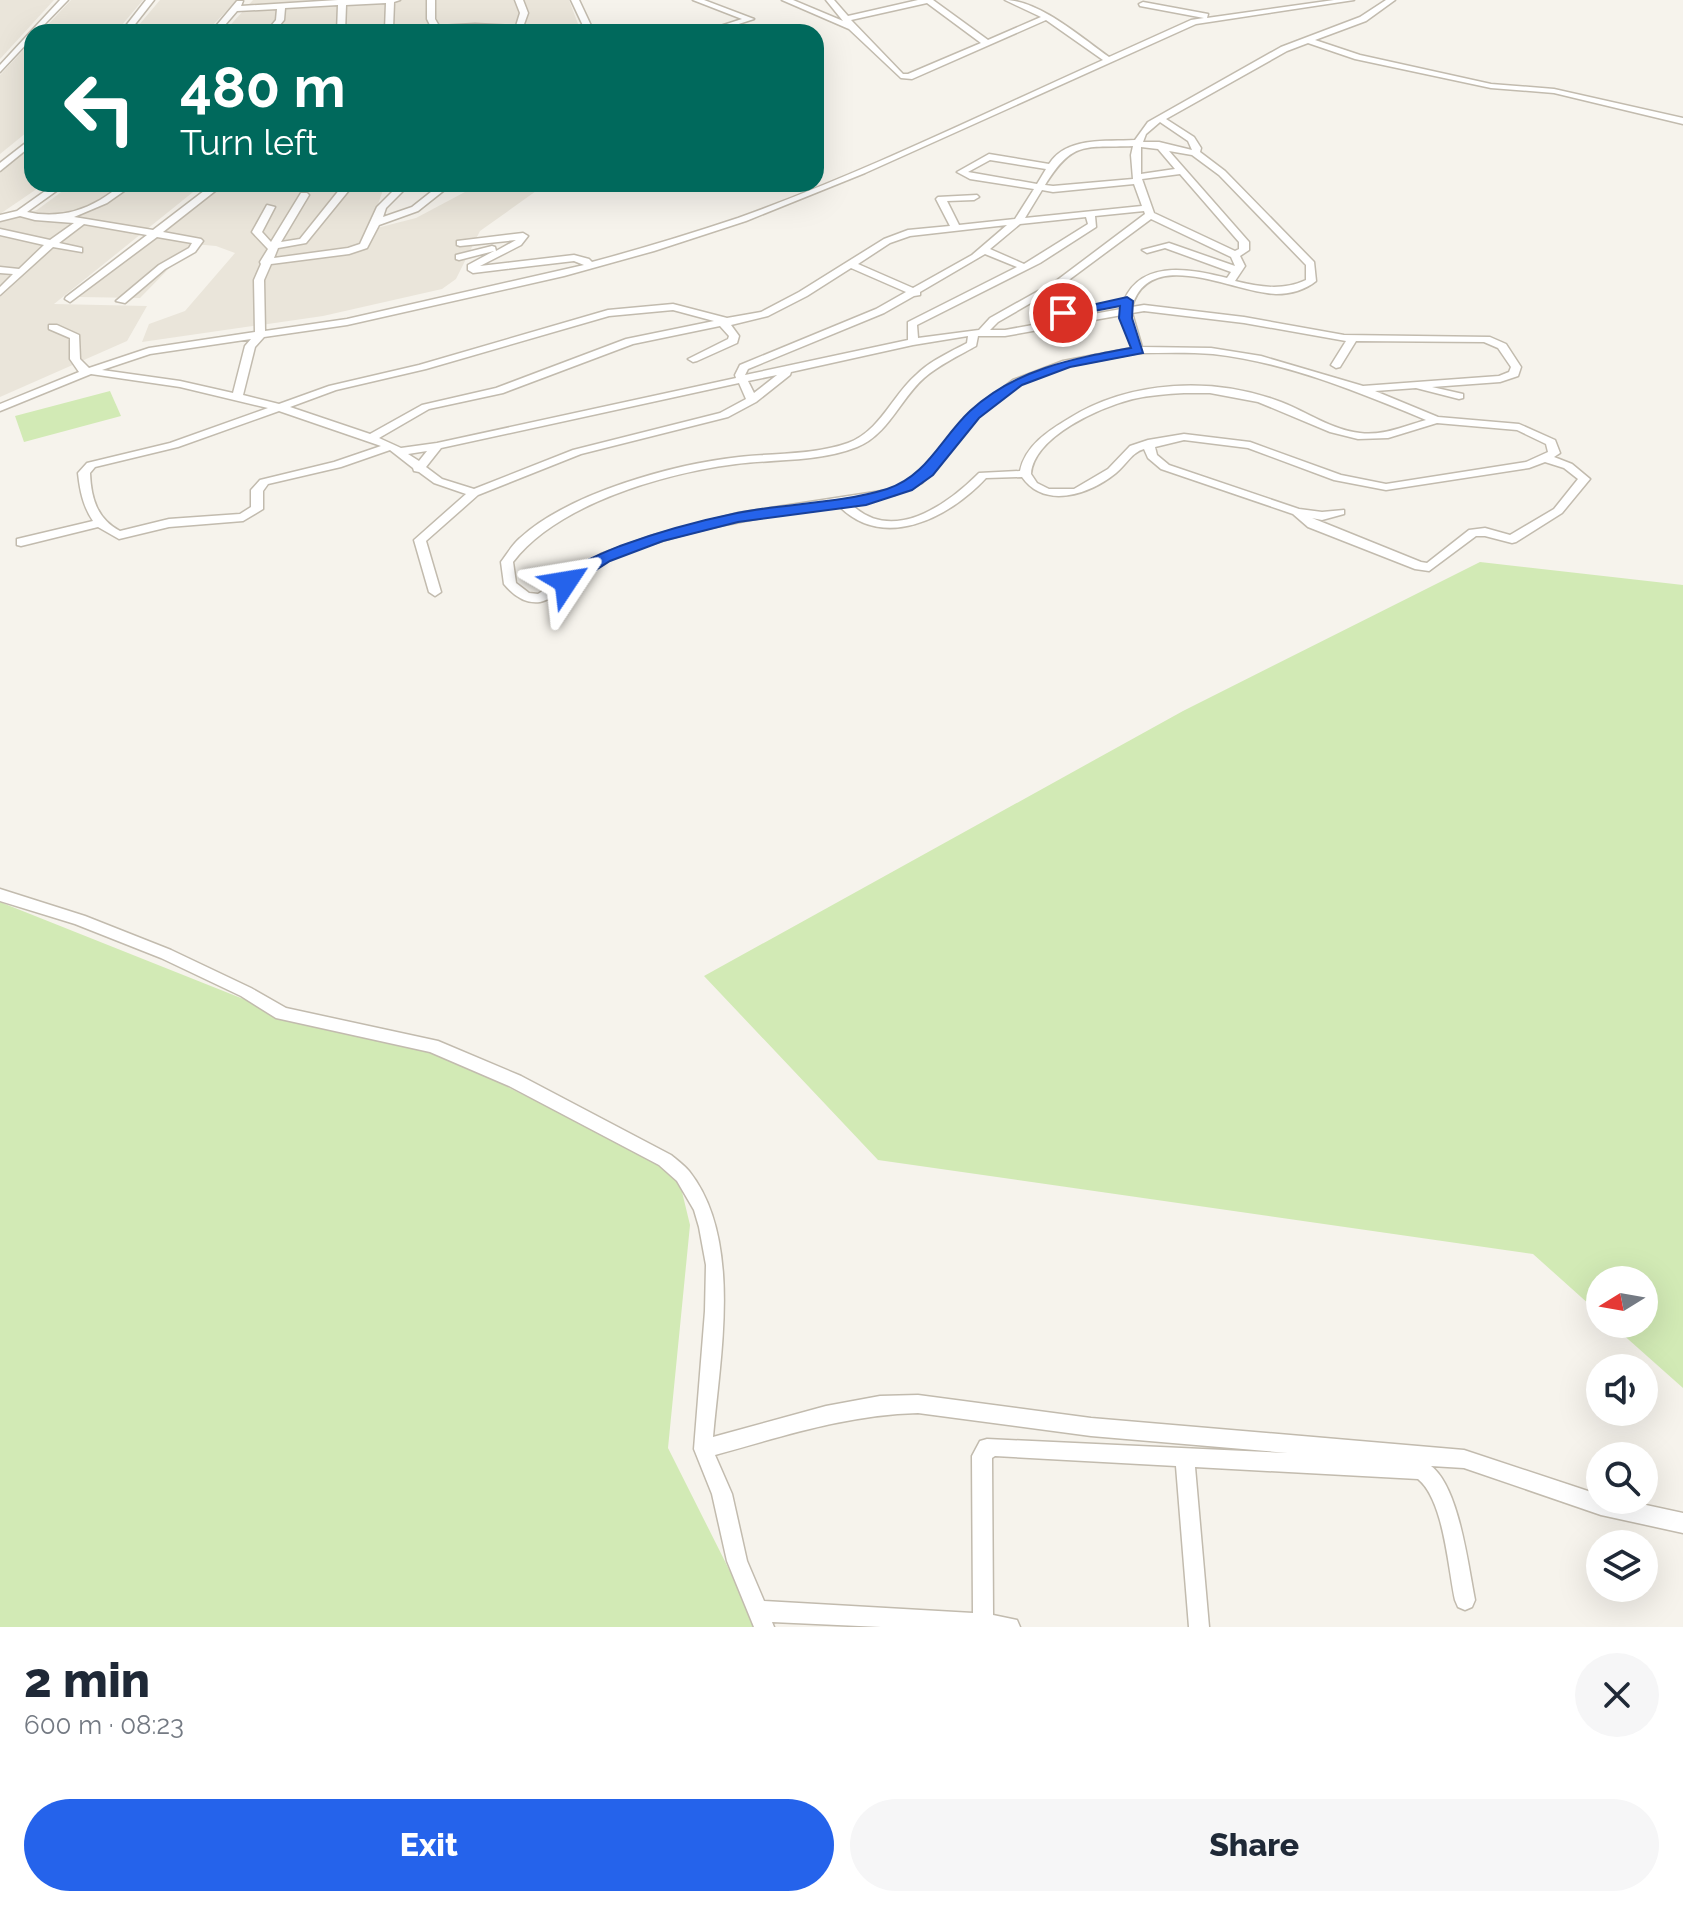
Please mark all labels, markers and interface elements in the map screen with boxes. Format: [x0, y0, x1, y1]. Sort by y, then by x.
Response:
text: 480 m [180, 54, 346, 120]
icon: left [48, 56, 152, 160]
text: Turn left [180, 121, 318, 163]
pin [1029, 279, 1097, 347]
icon: arrive [1041, 291, 1085, 335]
position arrow [524, 540, 608, 624]
north arrow [1586, 1266, 1658, 1338]
map controls [1586, 1266, 1658, 1602]
button: sound [1586, 1354, 1658, 1426]
button: search [1586, 1442, 1658, 1514]
button: layers [1586, 1530, 1658, 1602]
text: 2 min [24, 1652, 150, 1708]
button: close [1575, 1653, 1659, 1737]
text: 600 m · 08:23 [24, 1710, 184, 1740]
button: Exit [24, 1799, 834, 1891]
button: Share [850, 1799, 1659, 1891]

